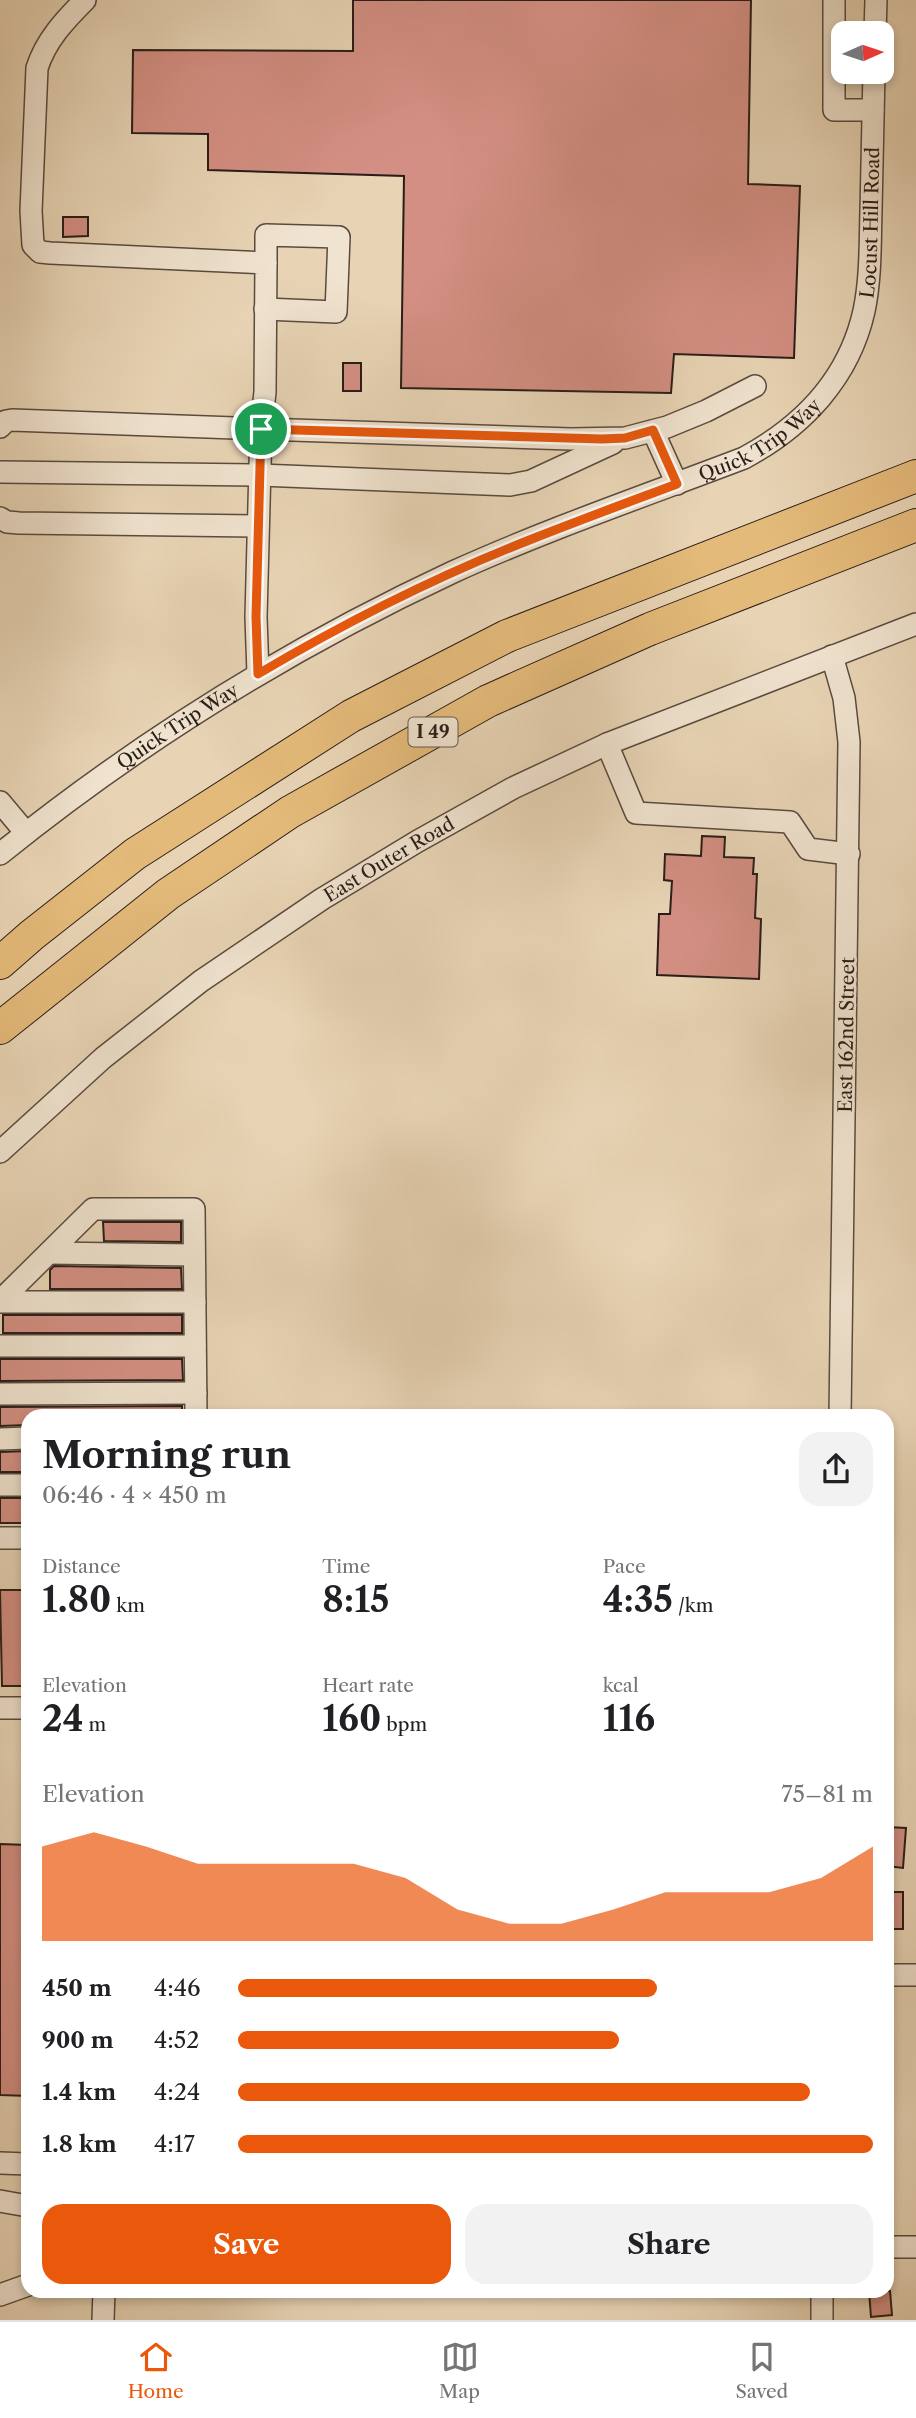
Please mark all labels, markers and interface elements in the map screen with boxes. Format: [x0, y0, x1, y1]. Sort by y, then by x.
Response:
north arrow [831, 21, 894, 84]
map controls [831, 21, 894, 84]
street label: Locust Hill Road [855, 146, 884, 300]
street label: Quick Trip Way [695, 394, 826, 486]
pin [231, 399, 291, 459]
icon: arrive [242, 410, 280, 448]
street label: Quick Trip Way [112, 678, 243, 774]
road number: I 49 [408, 718, 458, 746]
street label: East Outer Road [320, 812, 459, 907]
street label: East 162nd Street [834, 957, 859, 1113]
text: Morning run [42, 1431, 291, 1478]
button: share [799, 1432, 873, 1506]
text: 06:46 · 4 × 450 m [42, 1481, 227, 1509]
text: Distance [42, 1555, 121, 1578]
text: Time [322, 1555, 370, 1578]
text: Pace [603, 1555, 646, 1578]
text: 1.80 [42, 1578, 111, 1621]
text: 8:15 [322, 1578, 389, 1621]
text: 4:35 [603, 1578, 673, 1621]
text: km [111, 1594, 145, 1617]
text: /km [673, 1594, 713, 1617]
text: Elevation [42, 1674, 127, 1697]
text: Heart rate [322, 1674, 414, 1697]
text: kcal [603, 1674, 639, 1697]
text: 24 [42, 1697, 83, 1740]
text: 160 [322, 1697, 381, 1740]
text: 116 [603, 1697, 655, 1740]
text: m [83, 1713, 106, 1736]
text: bpm [381, 1713, 427, 1736]
text: Elevation [42, 1780, 145, 1808]
text: 75–81 m [781, 1780, 873, 1808]
text: 450 m [42, 1974, 112, 2002]
text: 4:46 [154, 1974, 201, 2002]
text: 900 m [42, 2026, 114, 2054]
text: 4:52 [154, 2026, 199, 2054]
text: 1.4 km [42, 2078, 116, 2106]
text: 4:24 [154, 2078, 200, 2106]
text: 1.8 km [42, 2130, 117, 2158]
text: 4:17 [154, 2130, 195, 2158]
button: Save [42, 2204, 451, 2284]
button: Share [465, 2204, 873, 2284]
tab: Home [128, 2338, 184, 2403]
tab: Map [439, 2338, 480, 2403]
tab: Saved [735, 2338, 788, 2403]

